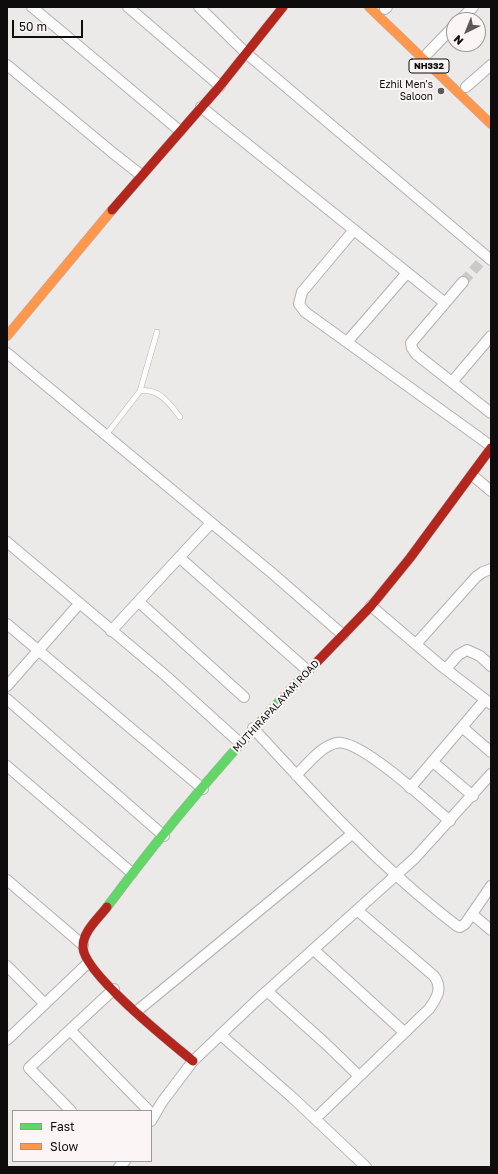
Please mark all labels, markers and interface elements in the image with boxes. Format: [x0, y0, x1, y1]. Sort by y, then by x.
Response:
scale bar [14, 12, 85, 38]
north arrow [446, 12, 486, 52]
text: 50 m [19, 19, 47, 34]
text: N [451, 33, 466, 48]
road number: NH332 [409, 59, 449, 73]
place label: Ezhil Men's Saloon [379, 79, 433, 102]
marker: Ezhil Men's Saloon [436, 86, 446, 96]
street label: MUTHIRAPALAYAM ROAD [230, 658, 322, 754]
legend [12, 1110, 152, 1162]
text: Fast [50, 1119, 75, 1134]
text: Slow [50, 1139, 78, 1154]

